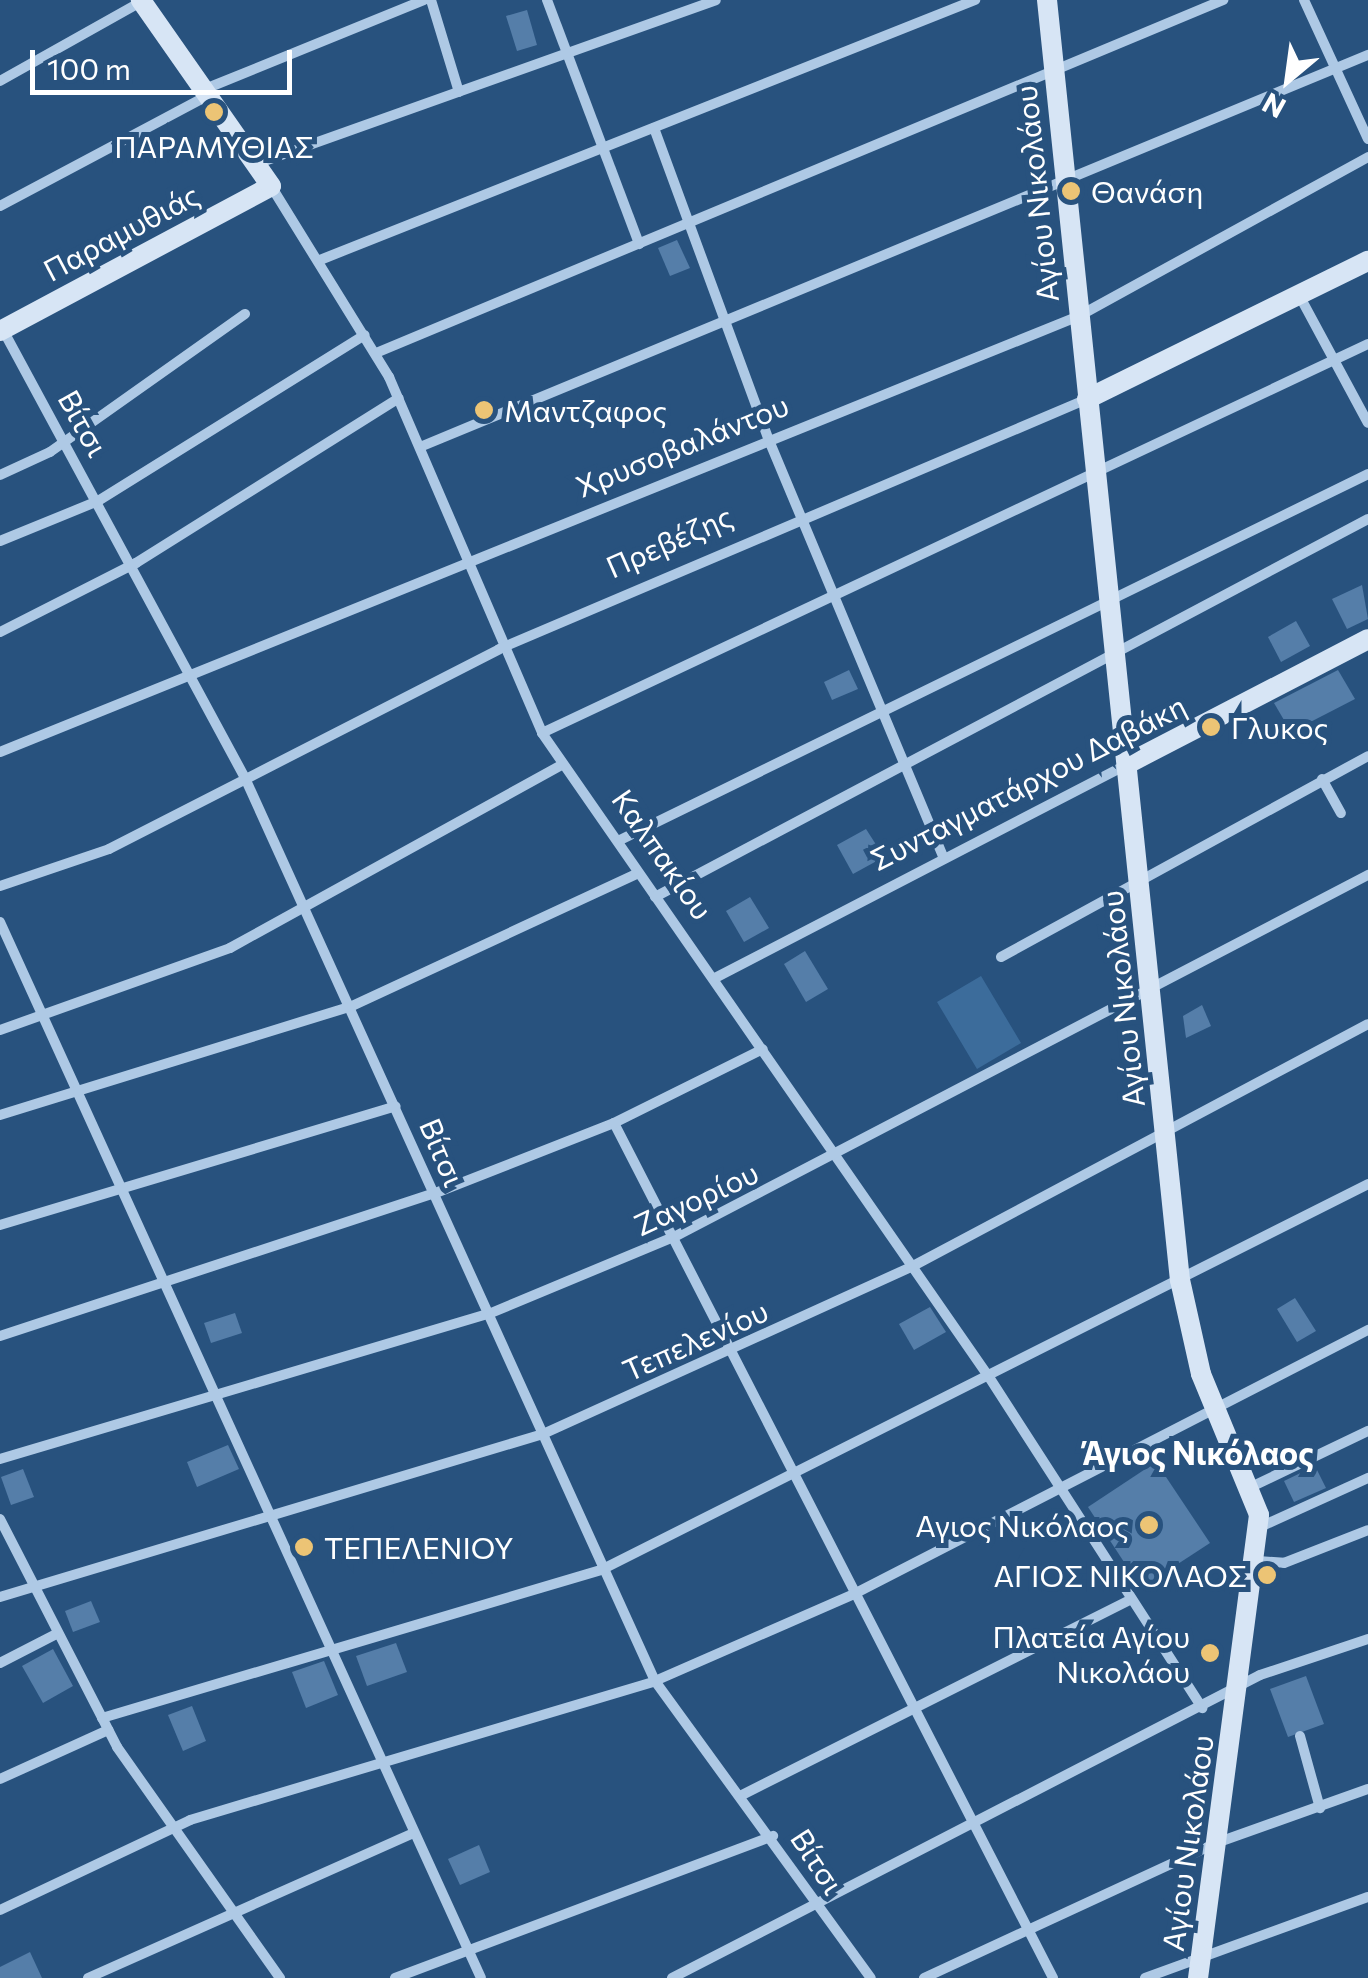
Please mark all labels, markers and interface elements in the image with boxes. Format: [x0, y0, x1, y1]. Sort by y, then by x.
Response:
scale bar [35, 30, 298, 92]
north arrow [1238, 30, 1338, 130]
text: 100 m [47, 49, 131, 86]
street label: Αγίου Νικολάου [1007, 84, 1065, 304]
text: N [1256, 86, 1291, 126]
marker: ΠΑΡΑΜΥΘΙΑΣ [203, 101, 225, 123]
place label: ΠΑΡΑΜΥΘΙΑΣ [114, 128, 314, 164]
place label: Θανάση [1091, 173, 1203, 209]
street label: Παραμυθιάς [37, 176, 205, 288]
marker: Θανάση [1060, 180, 1082, 202]
street label: Βίτσι [51, 384, 117, 462]
street label: Χρυσοβαλάντου [571, 386, 793, 504]
place label: Μαντζαφος [504, 392, 667, 428]
marker: Μαντζαφος [473, 399, 495, 421]
street label: Πρεβέζης [600, 497, 738, 585]
street label: Συνταγματάρχου Δαβάκη [864, 687, 1192, 877]
place label: Γλυκος [1231, 709, 1328, 745]
marker: Γλυκος [1200, 716, 1222, 738]
street label: Καλπακίου [605, 782, 721, 926]
street label: Αγίου Νικολάου [1093, 889, 1151, 1109]
street label: Βίτσι [413, 1113, 473, 1191]
street label: Ζαγορίου [628, 1154, 764, 1242]
street label: Τεπελενίου [617, 1292, 773, 1388]
district label: Άγιος Νικόλαος [1082, 1433, 1314, 1471]
place label: Αγιος Νικόλαος [915, 1507, 1129, 1543]
marker: Αγιος Νικόλαος [1138, 1514, 1160, 1536]
place label: ΤΕΠΕΛΕΝΙΟΥ [324, 1529, 514, 1565]
marker: ΤΕΠΕΛΕΝΙΟΥ [293, 1536, 315, 1558]
place label: ΑΓΙΟΣ ΝΙΚΟΛΑΟΣ [993, 1557, 1247, 1593]
marker: ΑΓΙΟΣ ΝΙΚΟΛΑΟΣ [1256, 1564, 1278, 1586]
place label: Πλατεία Αγίου Νικολάου [992, 1618, 1190, 1688]
marker: Πλατεία Αγίου Νικολάου [1199, 1642, 1221, 1664]
street label: Αγίου Νικολάου [1154, 1733, 1220, 1953]
street label: Βίτσι [784, 1822, 852, 1900]

